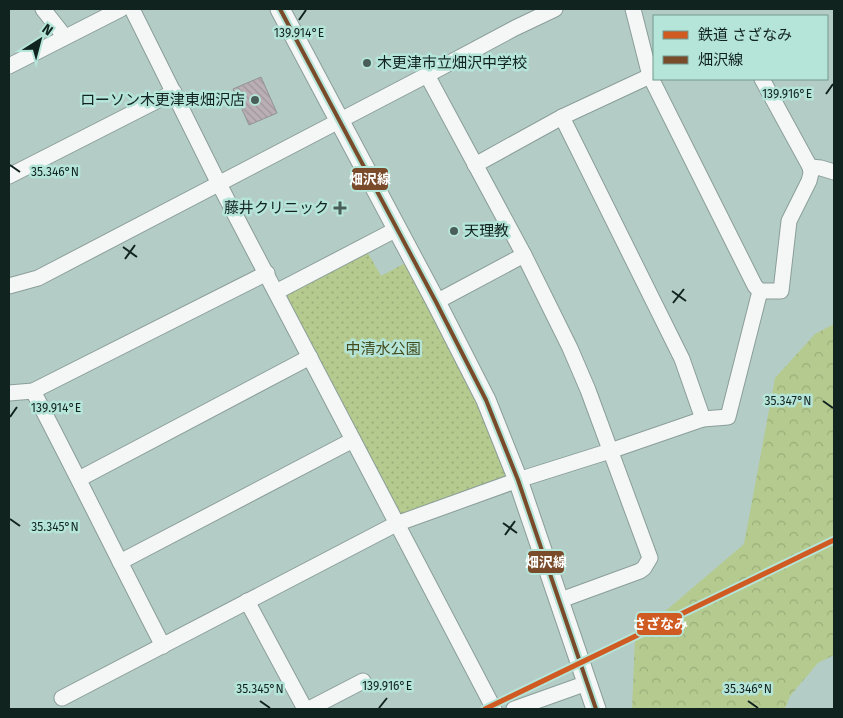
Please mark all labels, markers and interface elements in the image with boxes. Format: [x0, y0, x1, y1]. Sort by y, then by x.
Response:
north arrow [15, 15, 65, 65]
legend [653, 15, 828, 80]
text: N [39, 20, 56, 39]
text: 139.914°E [274, 26, 324, 40]
text: 鉄道 さざなみ [698, 26, 792, 44]
text: 畑沢線 [698, 51, 743, 69]
place label: 木更津市立畑沢中学校 [377, 54, 527, 72]
marker: 木更津市立畑沢中学校 [361, 57, 373, 69]
text: 139.916°E [762, 87, 812, 101]
place label: ローソン木更津東畑沢店 [80, 91, 245, 109]
marker: ローソン木更津東畑沢店 [249, 94, 261, 106]
text: 35.346°N [31, 165, 79, 179]
line badge: 畑沢線 [351, 167, 389, 191]
text: 畑沢線 [349, 171, 391, 188]
place label: 藤井クリニック [224, 199, 329, 217]
marker: 藤井クリニック [333, 201, 347, 215]
place label: 天理教 [464, 222, 509, 240]
marker: 天理教 [448, 225, 460, 237]
park label: 中清水公園 [345, 340, 421, 358]
text: 35.347°N [765, 394, 811, 408]
text: 139.914°E [31, 401, 81, 415]
text: 35.345°N [31, 520, 79, 534]
line badge: 畑沢線 [527, 550, 565, 574]
text: 畑沢線 [525, 554, 567, 571]
line badge: さざなみ [636, 612, 683, 636]
text: さざなみ [632, 616, 688, 633]
text: 139.916°E [362, 679, 412, 693]
text: 35.345°N [236, 682, 284, 696]
text: 35.346°N [724, 682, 772, 696]

